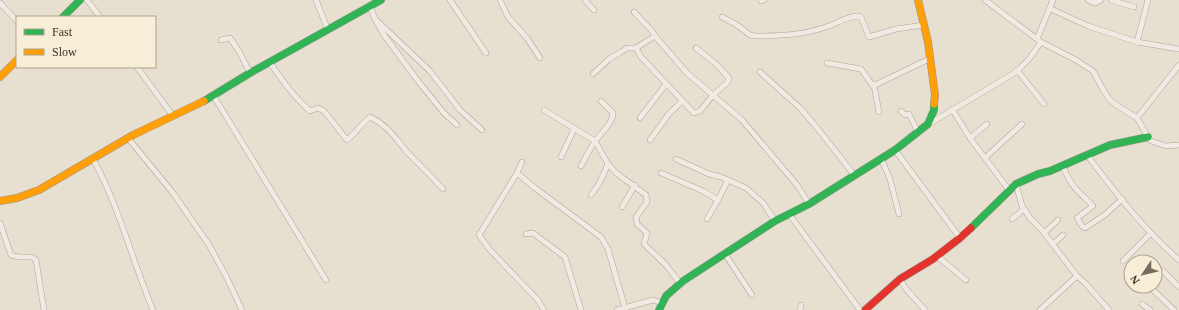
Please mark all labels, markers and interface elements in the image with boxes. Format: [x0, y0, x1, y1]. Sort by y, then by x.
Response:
legend [16, 16, 156, 68]
text: Fast [52, 25, 73, 39]
text: Slow [52, 45, 77, 59]
north arrow [1123, 254, 1163, 294]
text: N [1128, 273, 1142, 286]

